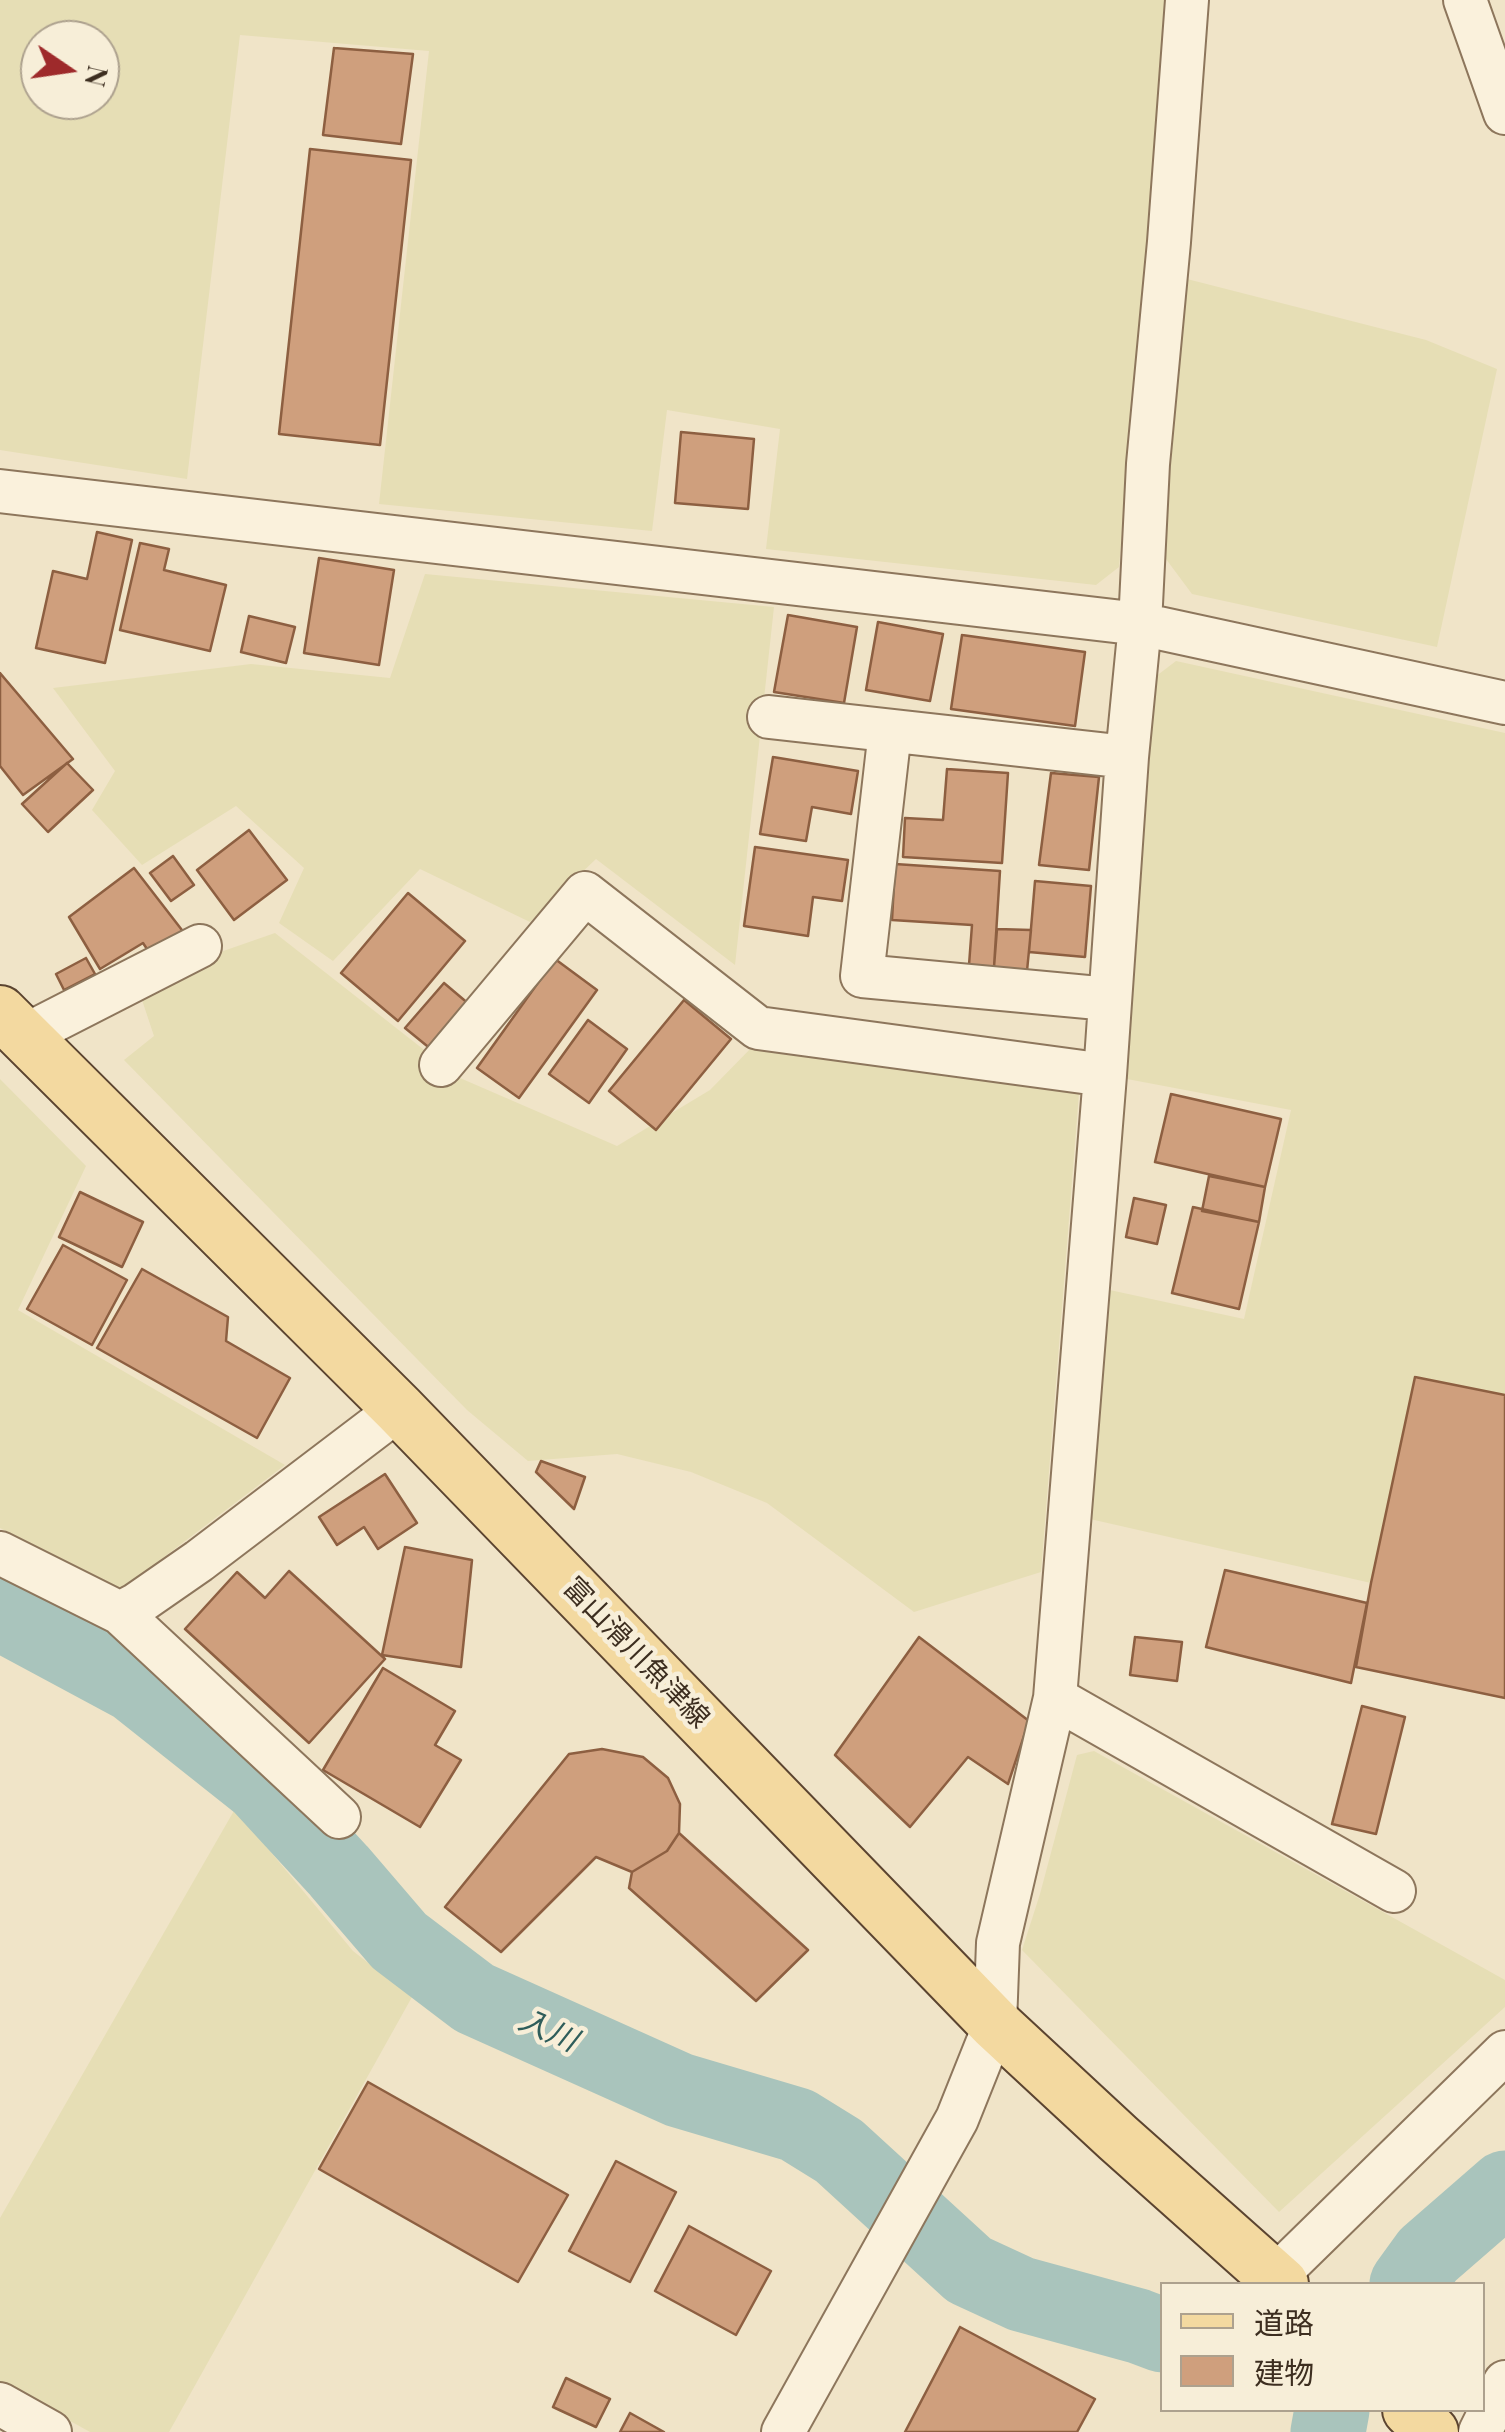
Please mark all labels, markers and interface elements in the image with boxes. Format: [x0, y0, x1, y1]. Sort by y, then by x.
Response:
north arrow [20, 20, 120, 120]
text: N [77, 62, 118, 90]
street label: 富山滑川魚津線 [556, 1571, 716, 1735]
water label: 入川 [513, 2002, 583, 2060]
legend [1160, 2282, 1485, 2412]
text: 道路 [1254, 2302, 1314, 2342]
text: 建物 [1254, 2352, 1314, 2392]

